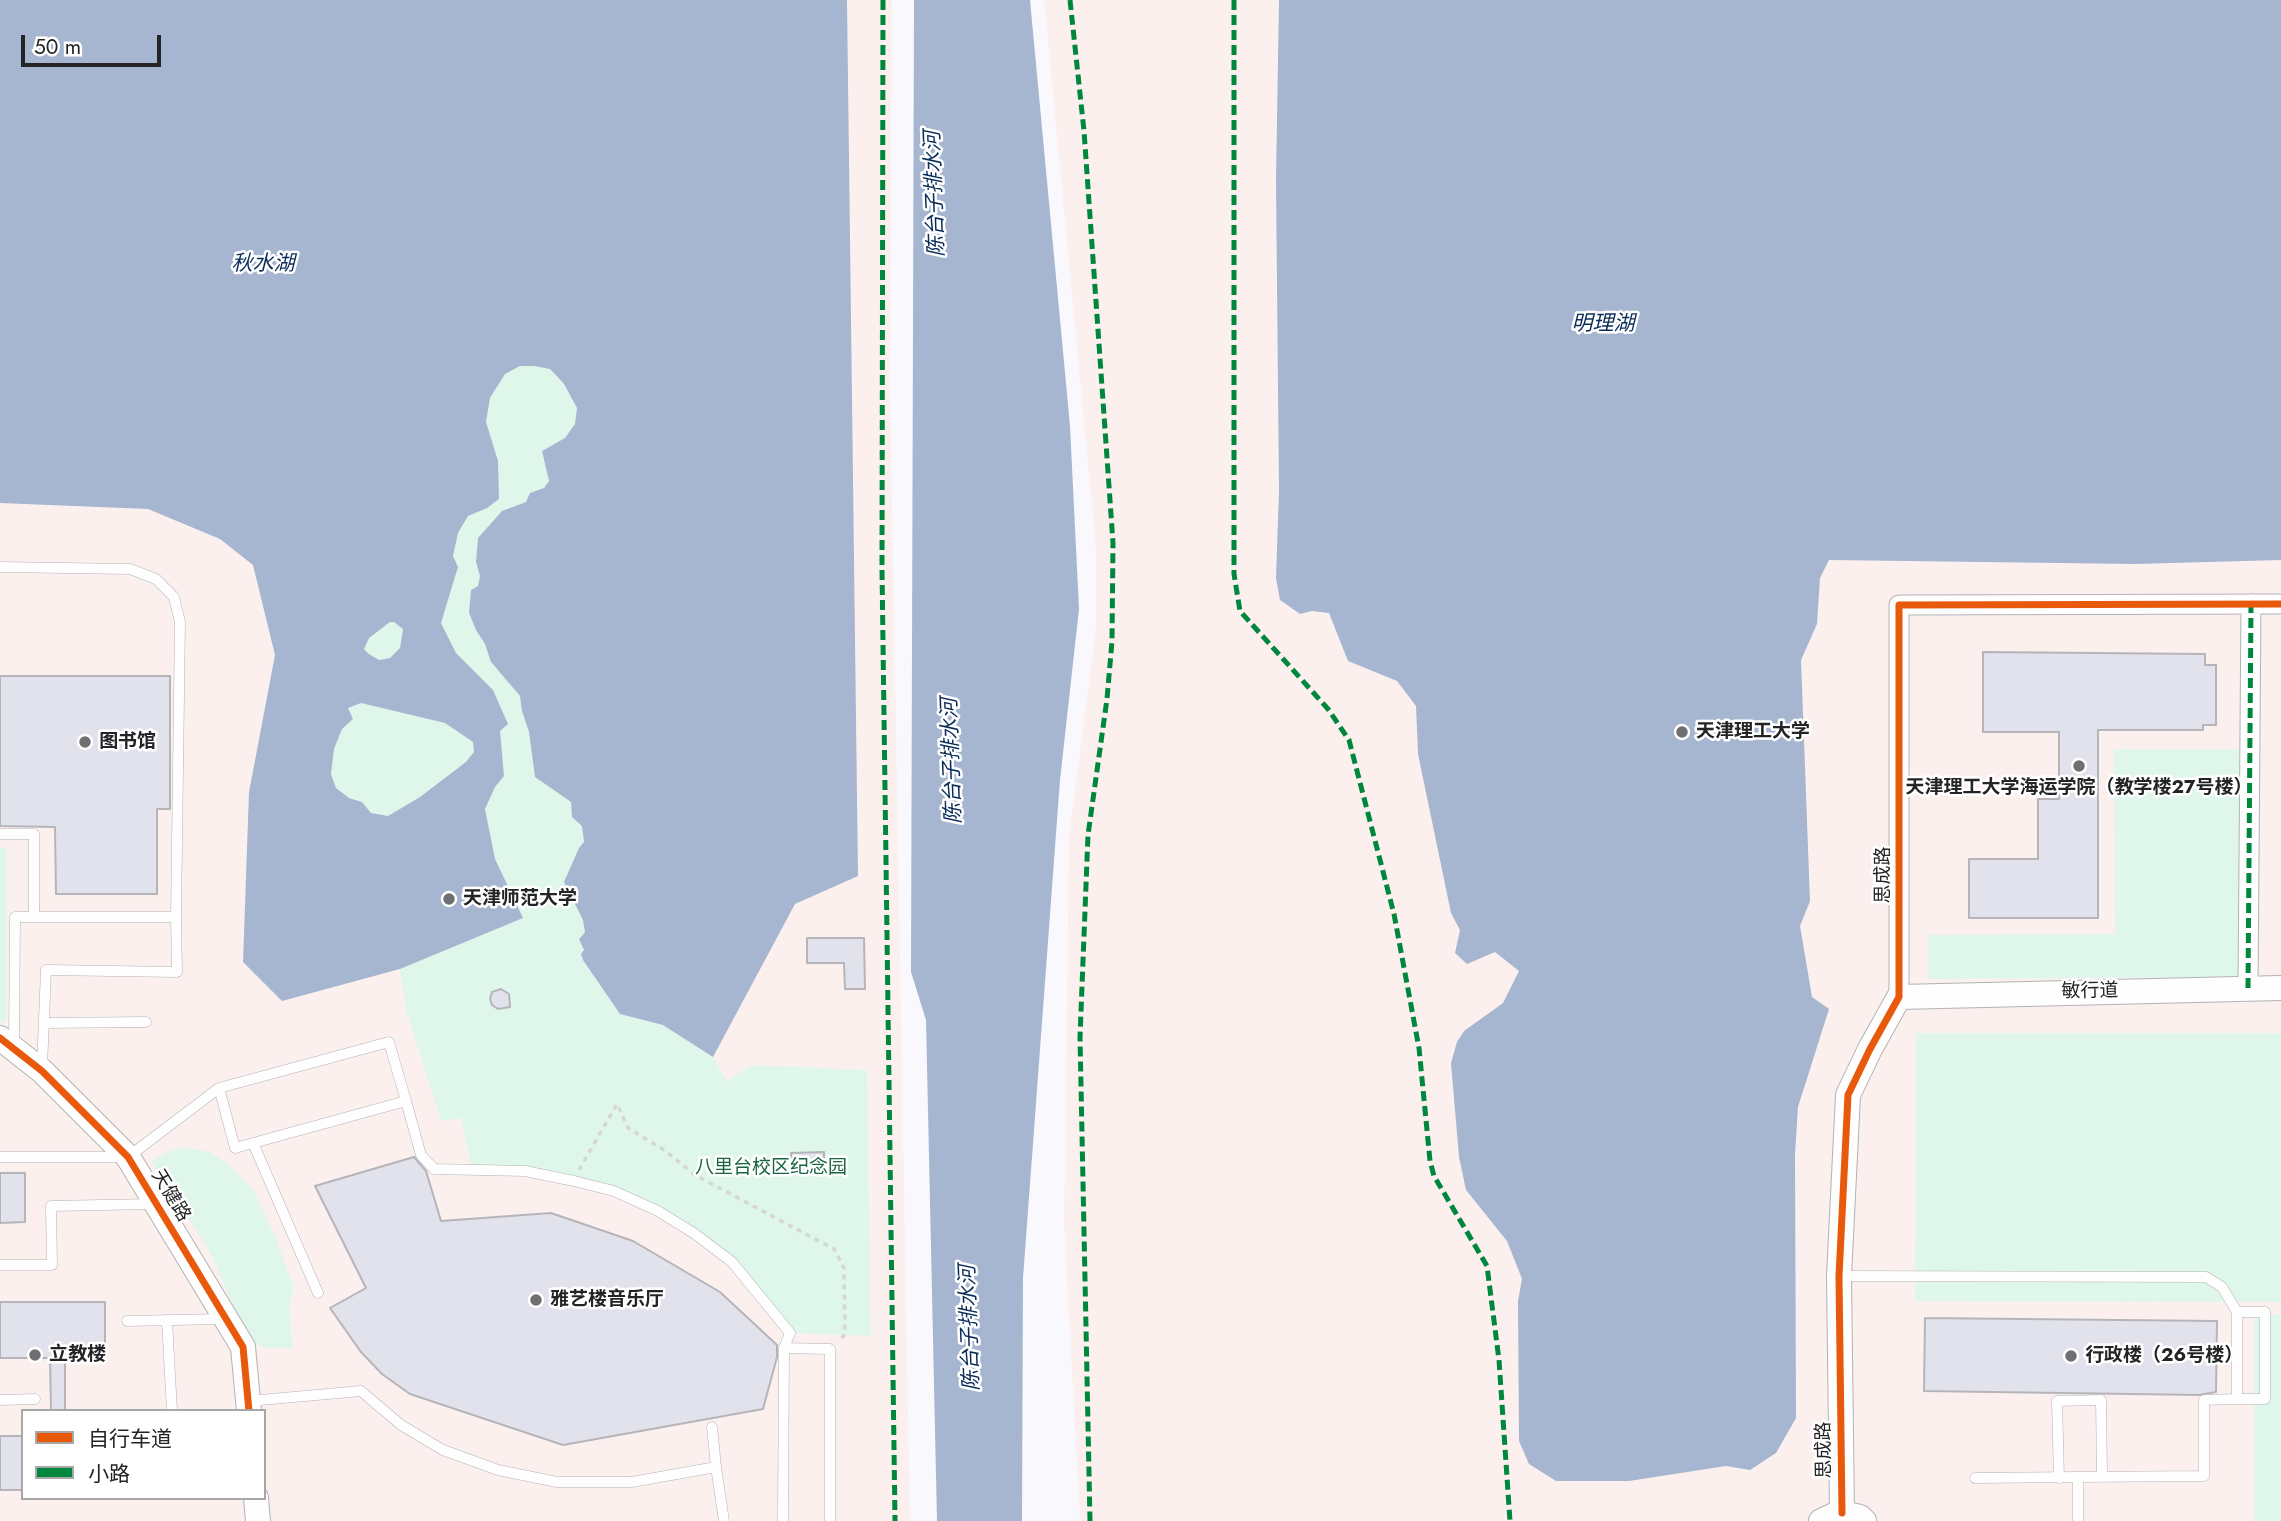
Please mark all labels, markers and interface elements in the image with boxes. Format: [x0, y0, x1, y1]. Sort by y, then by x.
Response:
scale bar [24, 21, 164, 65]
text: 50 m [34, 32, 81, 62]
water label: 陈台子排水河 [921, 131, 951, 257]
water label: 秋水湖 [232, 252, 294, 278]
water label: 明理湖 [1572, 312, 1634, 338]
water label: 陈台子排水河 [938, 698, 968, 824]
place label: 天津理工大学 [1696, 721, 1810, 743]
marker: 天津理工大学 [1674, 724, 1690, 740]
place label: 图书馆 [99, 731, 156, 753]
marker: 图书馆 [77, 734, 93, 750]
marker: 天津理工大学海运学院（教学楼27号楼） [2071, 758, 2087, 774]
place label: 天津理工大学海运学院（教学楼27号楼） [1906, 777, 2252, 799]
street label: 思成路 [1873, 847, 1895, 903]
place label: 天津师范大学 [463, 888, 577, 910]
marker: 天津师范大学 [441, 891, 457, 907]
street label: 敏行道 [2061, 980, 2119, 1004]
park label: 八里台校区纪念园 [695, 1157, 847, 1179]
street label: 天健路 [146, 1166, 194, 1226]
water label: 陈台子排水河 [956, 1265, 986, 1391]
place label: 雅艺楼音乐厅 [550, 1289, 664, 1311]
marker: 雅艺楼音乐厅 [528, 1292, 544, 1308]
place label: 立教楼 [49, 1344, 106, 1366]
place label: 行政楼（26号楼） [2085, 1345, 2243, 1367]
marker: 立教楼 [27, 1347, 43, 1363]
marker: 行政楼（26号楼） [2063, 1348, 2079, 1364]
legend [21, 1409, 266, 1500]
street label: 思成路 [1813, 1421, 1837, 1479]
text: 自行车道 [88, 1424, 172, 1454]
text: 小路 [88, 1459, 130, 1489]

